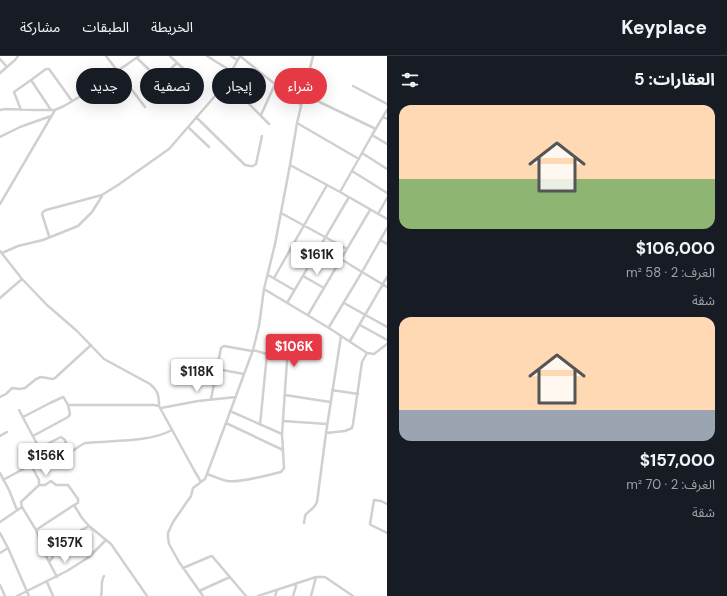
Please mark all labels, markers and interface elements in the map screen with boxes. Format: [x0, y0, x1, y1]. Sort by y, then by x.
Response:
text: Keyplace [621, 15, 707, 40]
text: مشاركة [20, 18, 60, 36]
text: الطبقات [82, 18, 129, 36]
text: الخريطة [151, 18, 193, 36]
chip: جديد [76, 68, 132, 104]
chip: تصفية [140, 68, 204, 104]
chip: إيجار [212, 68, 266, 104]
chip: شراء [274, 68, 327, 104]
text: العقارات: 5 [634, 68, 715, 90]
icon: filters [399, 69, 421, 91]
icon: home [521, 131, 593, 203]
text: $106,000 [636, 237, 715, 259]
pin: $161K [289, 242, 345, 276]
text: $161K [300, 246, 334, 263]
text: الغرف: 2 · 58 m² [626, 264, 715, 281]
text: شقة [692, 292, 715, 309]
pin: $106K [266, 334, 322, 368]
text: $106K [275, 338, 313, 355]
icon: home [521, 343, 593, 415]
pin: $118K [169, 359, 225, 393]
text: $118K [180, 363, 214, 380]
pin: $156K [18, 443, 74, 477]
text: $156K [27, 447, 65, 464]
text: $157,000 [640, 449, 715, 471]
text: الغرف: 2 · 70 m² [626, 476, 715, 493]
text: شقة [692, 504, 715, 521]
pin: $157K [37, 530, 93, 564]
text: $157K [47, 534, 83, 551]

